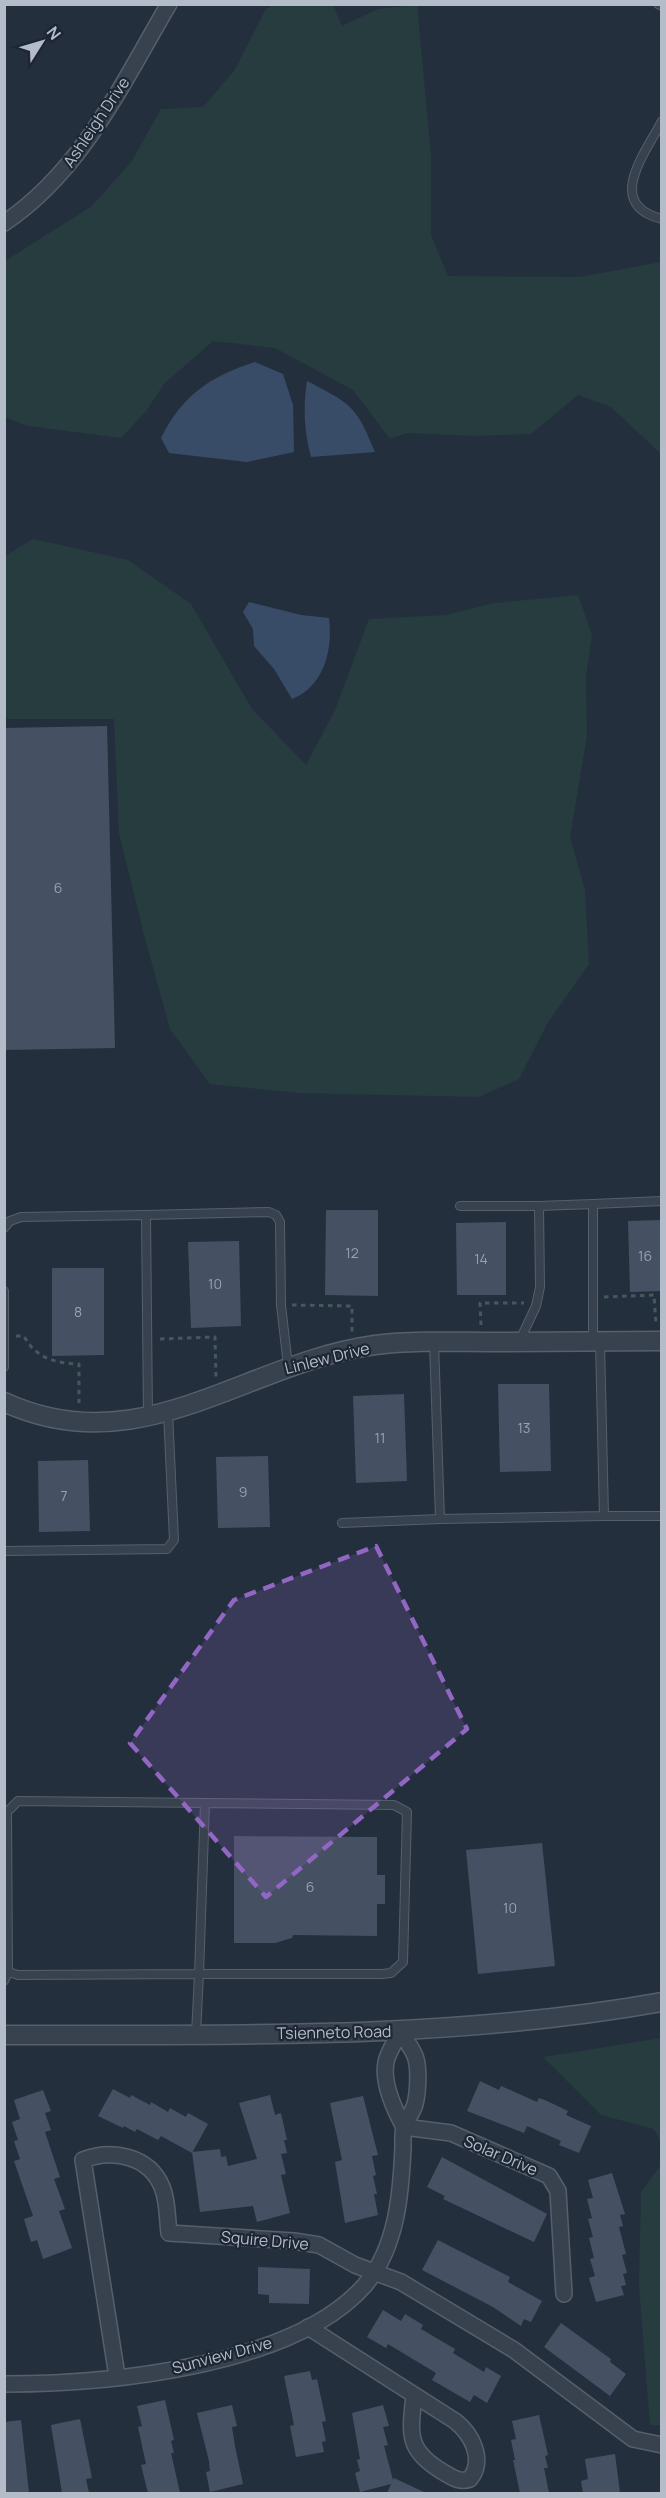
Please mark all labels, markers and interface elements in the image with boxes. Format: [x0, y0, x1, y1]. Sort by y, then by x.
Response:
north arrow [12, 12, 72, 72]
text: N [42, 22, 66, 44]
street label: Ashleigh Drive [58, 73, 134, 171]
house number: 6 [54, 878, 62, 897]
house number: 12 [345, 1243, 359, 1262]
house number: 16 [638, 1246, 652, 1265]
house number: 14 [474, 1249, 488, 1268]
house number: 10 [208, 1274, 222, 1293]
house number: 8 [74, 1302, 82, 1321]
street label: Linlew Drive [282, 1337, 372, 1379]
house number: 13 [517, 1418, 531, 1437]
house number: 11 [375, 1428, 385, 1447]
house number: 9 [239, 1482, 247, 1501]
house number: 7 [60, 1486, 68, 1505]
house number: 6 [306, 1877, 314, 1896]
house number: 10 [503, 1898, 517, 1917]
street label: Tsienneto Road [276, 2020, 392, 2044]
street label: Solar Drive [461, 2130, 541, 2180]
street label: Squire Drive [220, 2225, 310, 2255]
street label: Sunview Drive [170, 2331, 274, 2379]

